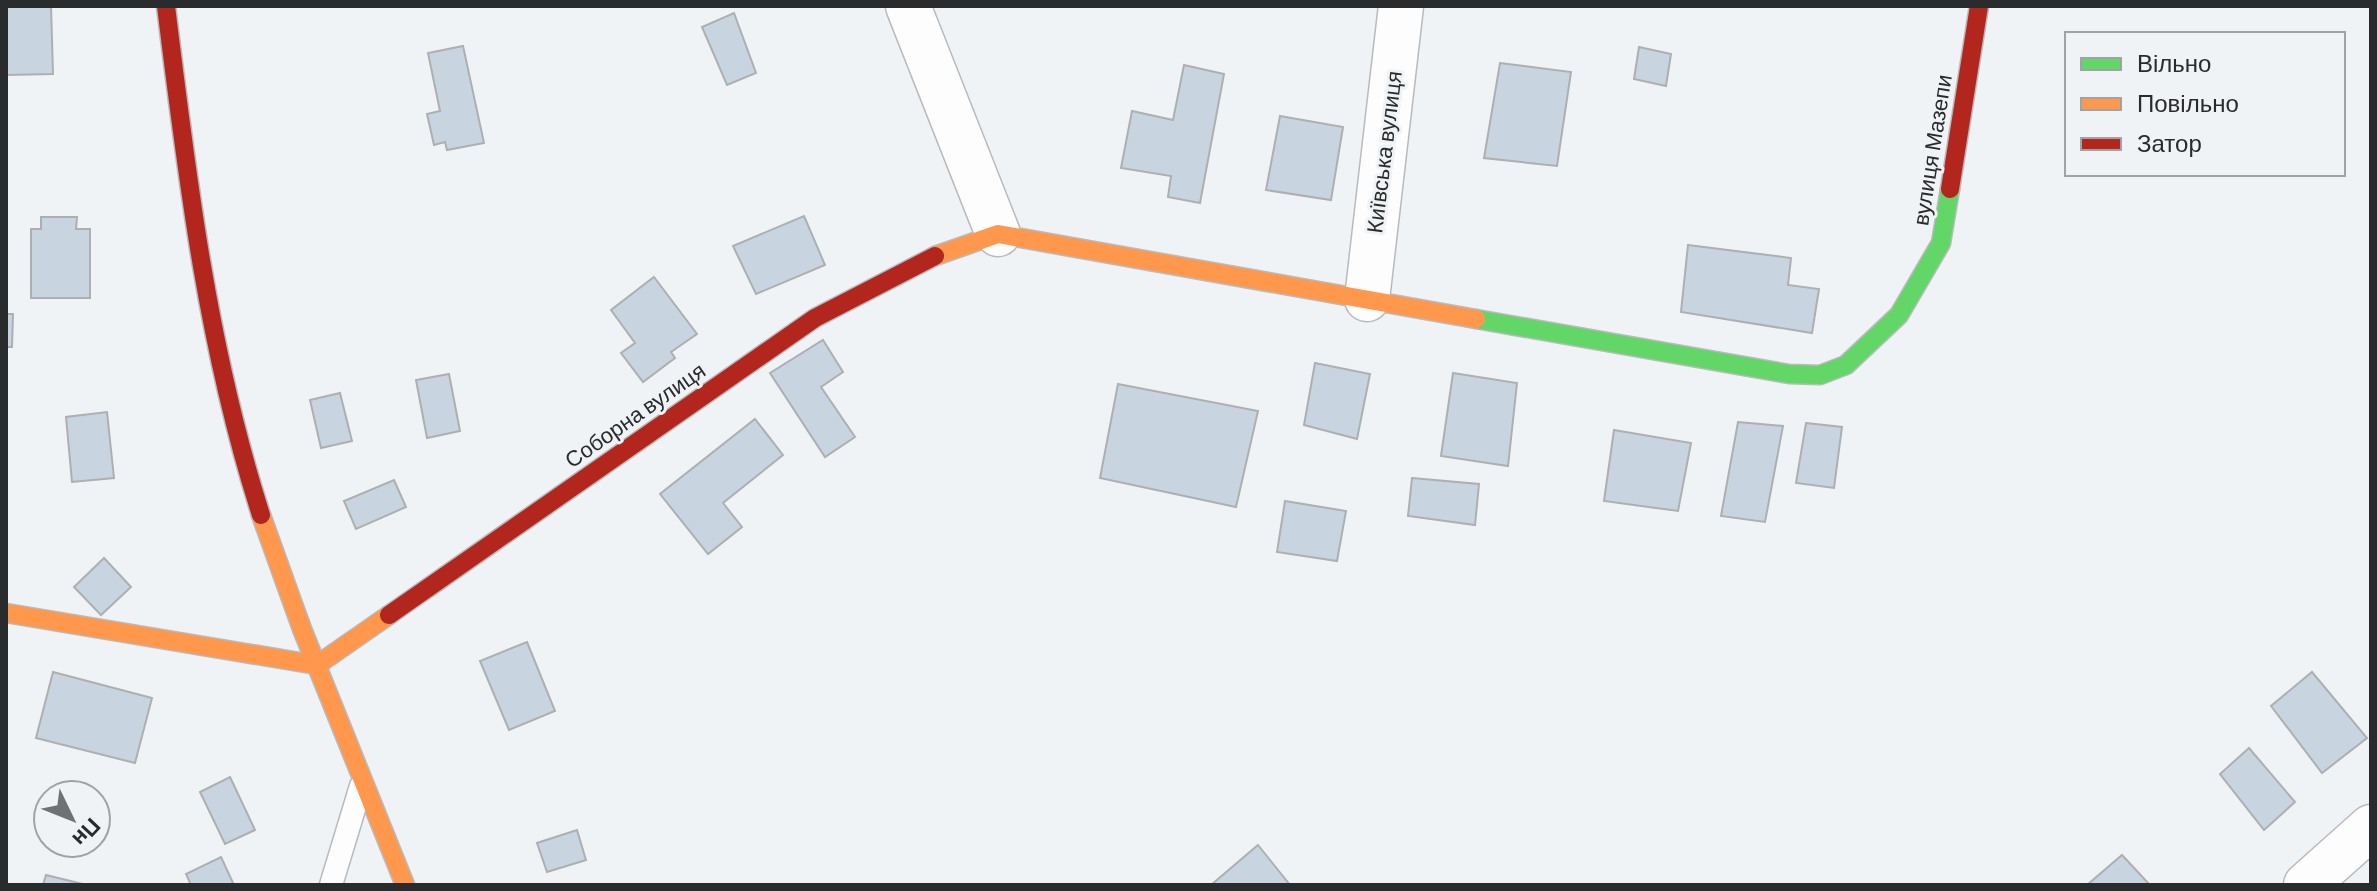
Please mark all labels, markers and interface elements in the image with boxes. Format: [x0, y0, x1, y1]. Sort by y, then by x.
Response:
legend [2065, 32, 2345, 176]
text: Вільно [2137, 48, 2211, 77]
street label: Київська вулиця [1360, 69, 1407, 235]
street label: вулиця Мазепи [1906, 72, 1957, 227]
text: Повільно [2137, 88, 2239, 117]
text: Затор [2137, 128, 2202, 157]
street label: Соборна вулиця [559, 356, 710, 473]
north arrow [32, 779, 112, 859]
text: Пн [68, 814, 107, 853]

